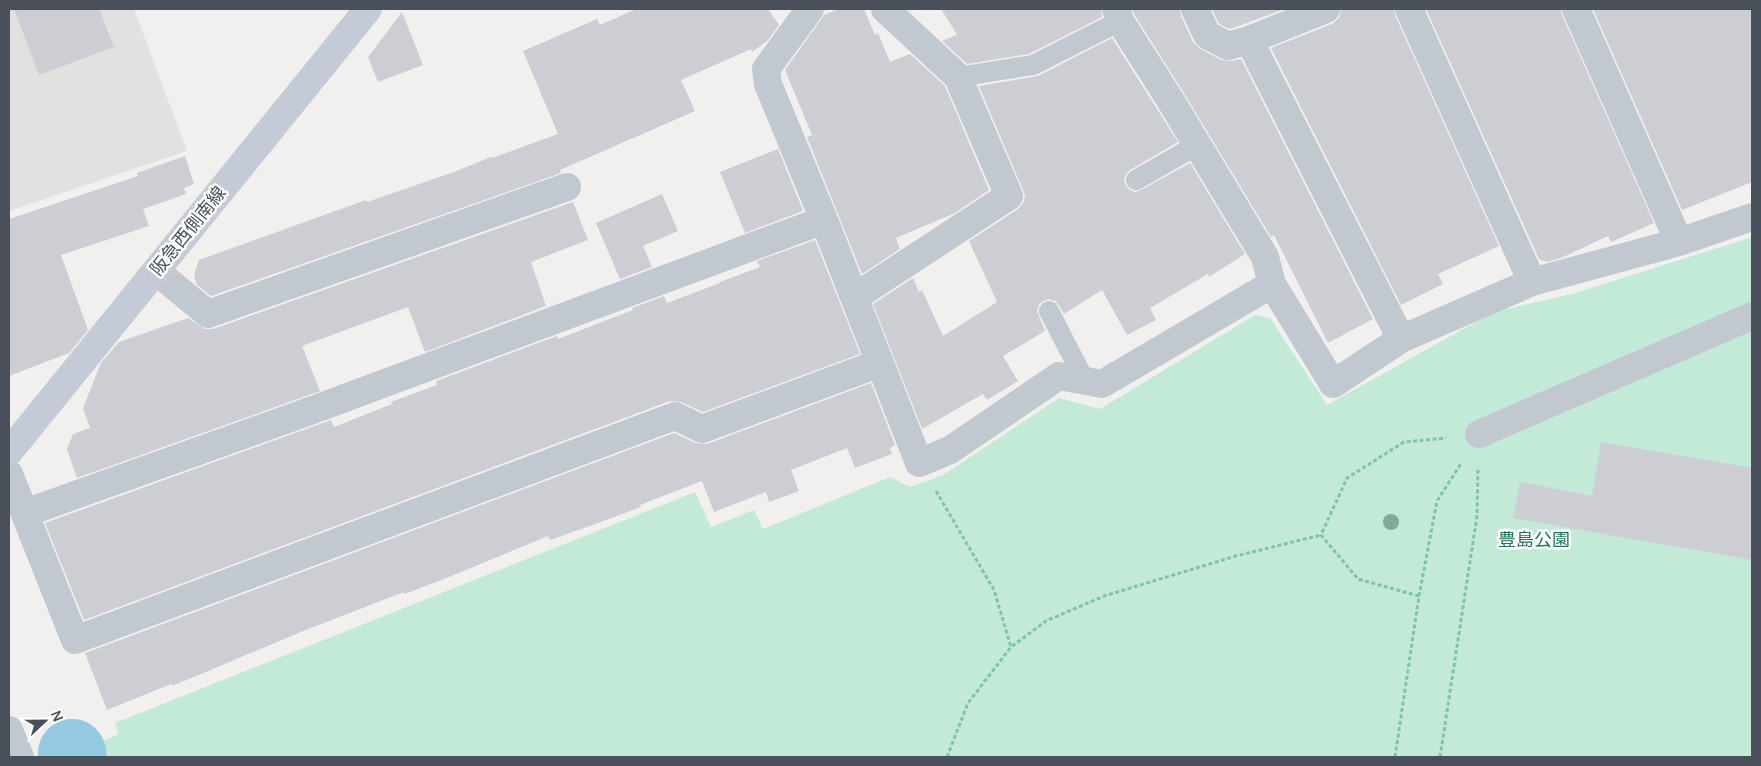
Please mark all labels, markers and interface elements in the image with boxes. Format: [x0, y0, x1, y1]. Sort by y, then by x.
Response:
street label: 阪急西側南線 [144, 181, 231, 280]
park label: 豊島公園 [1498, 527, 1570, 551]
north arrow [20, 696, 70, 746]
text: N [47, 708, 68, 724]

